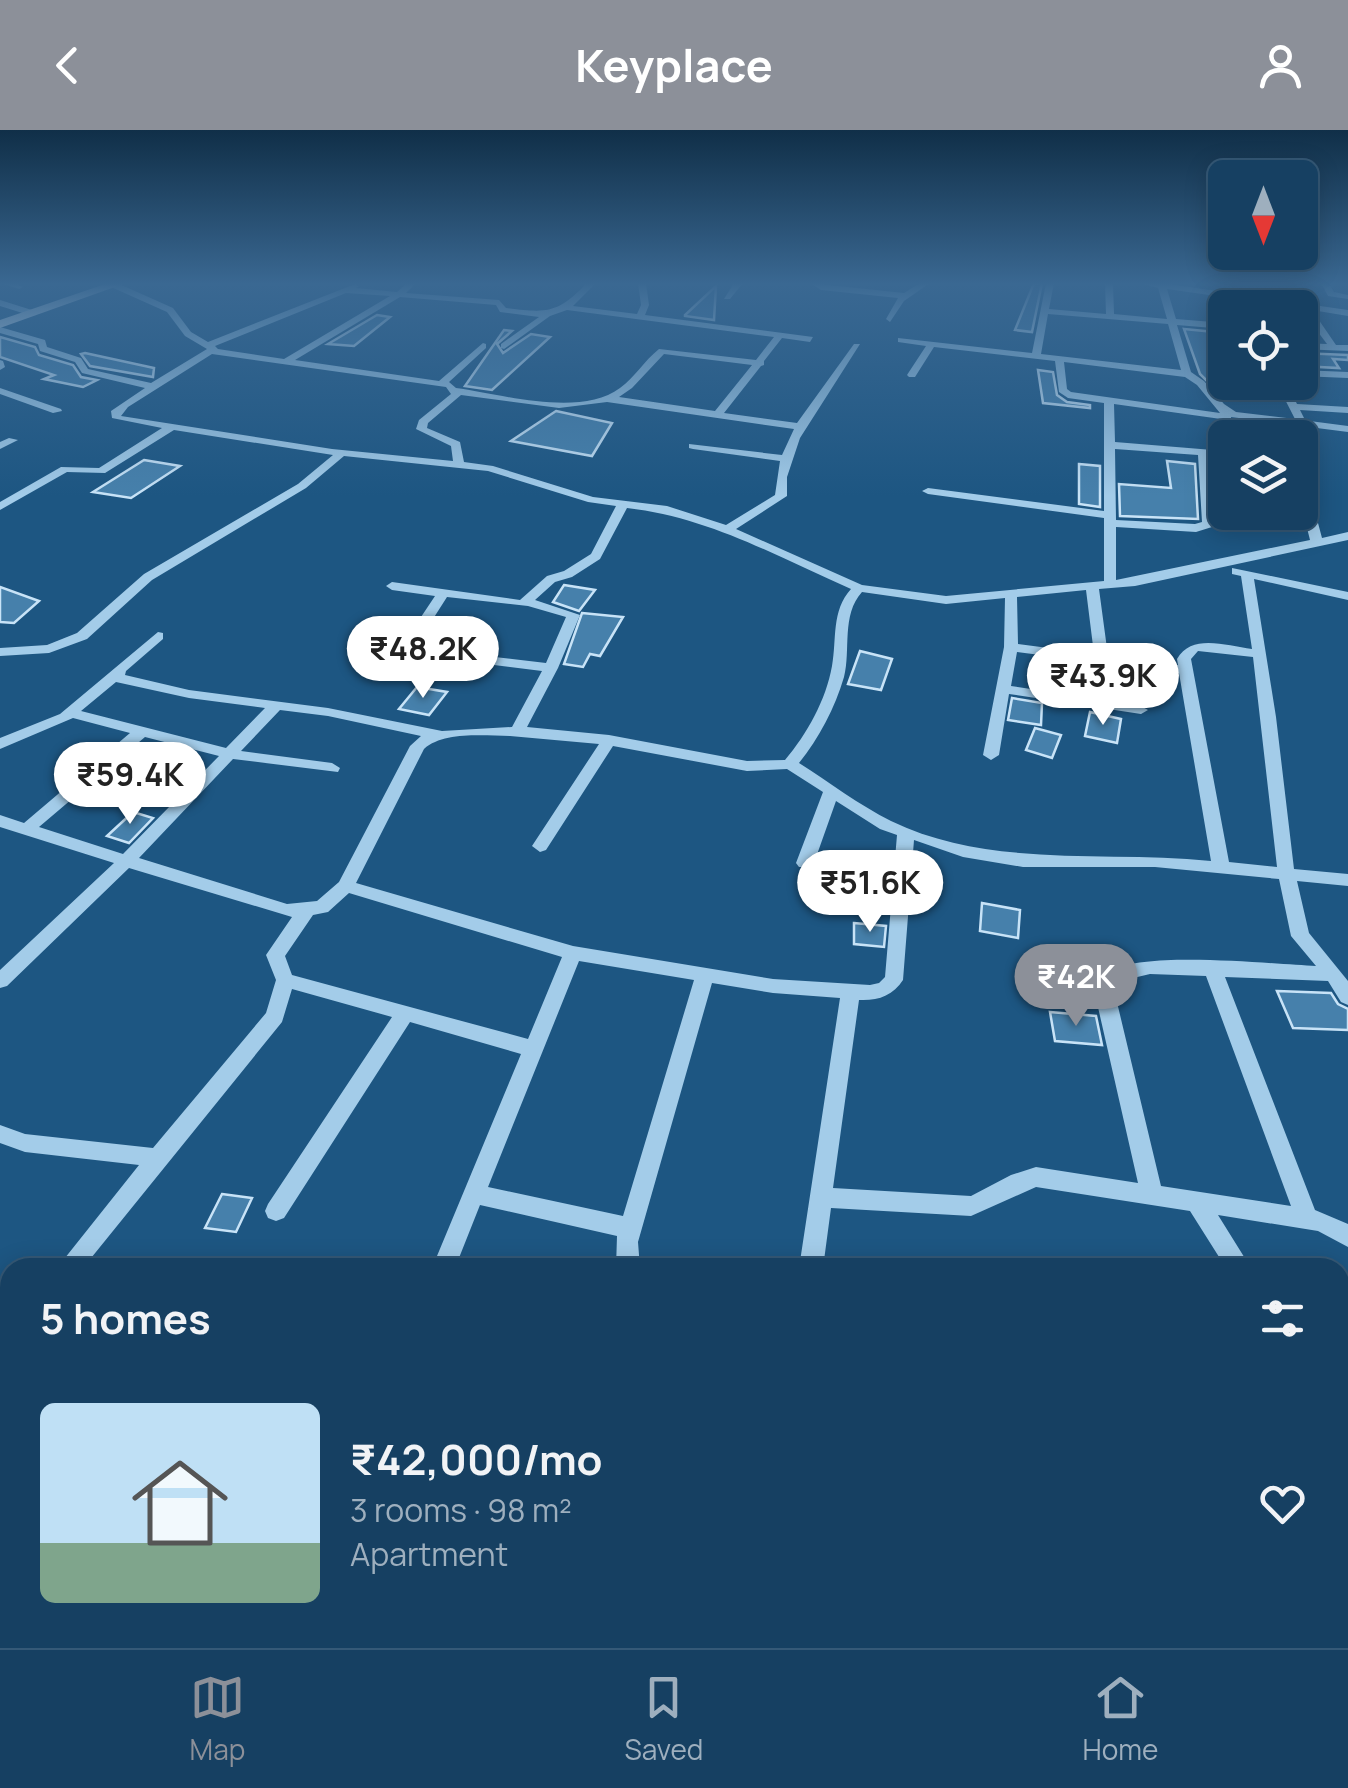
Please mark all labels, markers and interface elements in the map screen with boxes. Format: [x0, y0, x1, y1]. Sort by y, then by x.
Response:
text: Keyplace [575, 34, 773, 96]
icon: back [40, 38, 95, 93]
icon: person [1253, 38, 1308, 93]
north arrow [1208, 160, 1318, 270]
map controls [1208, 160, 1318, 530]
button: locate [1208, 290, 1318, 400]
button: layers [1208, 420, 1318, 530]
pin: ₹48.2K [342, 616, 504, 701]
text: ₹48.2K [369, 626, 477, 670]
pin: ₹43.9K [1022, 643, 1184, 728]
text: ₹43.9K [1049, 653, 1157, 697]
pin: ₹59.4K [49, 742, 211, 827]
text: ₹59.4K [76, 752, 184, 796]
pin: ₹51.6K [789, 850, 951, 935]
text: ₹51.6K [819, 860, 921, 904]
pin: ₹42K [1017, 944, 1135, 1029]
text: ₹42K [1036, 954, 1116, 998]
text: 5 homes [40, 1289, 211, 1347]
icon: filters [1255, 1291, 1310, 1346]
text: ₹42,000/mo [350, 1430, 602, 1488]
icon: home [120, 1443, 240, 1563]
icon: heart [1255, 1476, 1310, 1531]
text: 3 rooms · 98 m² [350, 1488, 572, 1532]
text: Apartment [350, 1532, 508, 1576]
tab: Map [190, 1670, 245, 1768]
tab: Saved [625, 1670, 703, 1768]
tab: Home [1083, 1670, 1158, 1768]

